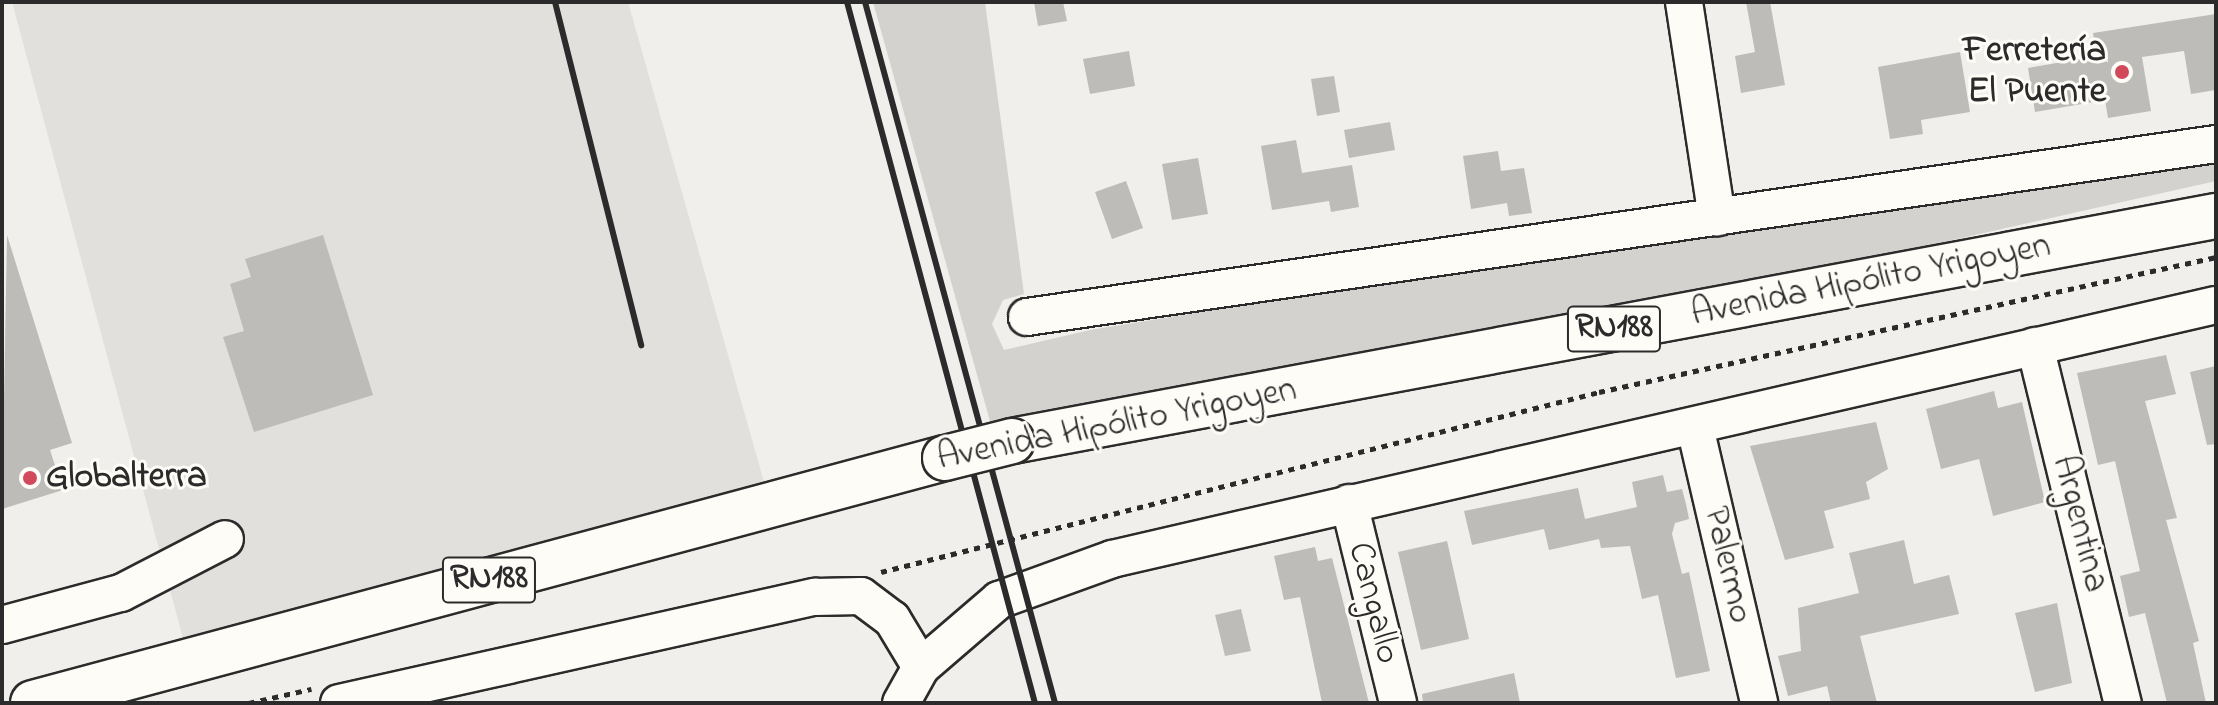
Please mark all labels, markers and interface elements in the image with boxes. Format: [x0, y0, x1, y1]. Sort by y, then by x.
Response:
place label: Ferretería El Puente [1963, 29, 2106, 114]
marker: Ferretería El Puente [2113, 63, 2131, 81]
street label: Avenida Hipólito Yrigoyen [1688, 225, 2054, 337]
road number: RN188 [1566, 299, 1662, 359]
street label: Avenida Hipólito Yrigoyen [934, 369, 1300, 481]
street label: Argentina [2041, 451, 2117, 597]
place label: Globalterra [46, 456, 207, 500]
marker: Globalterra [21, 469, 39, 487]
street label: Palermo [1693, 503, 1761, 627]
street label: Cangallo [1337, 538, 1409, 668]
road number: RN188 [441, 550, 537, 610]

